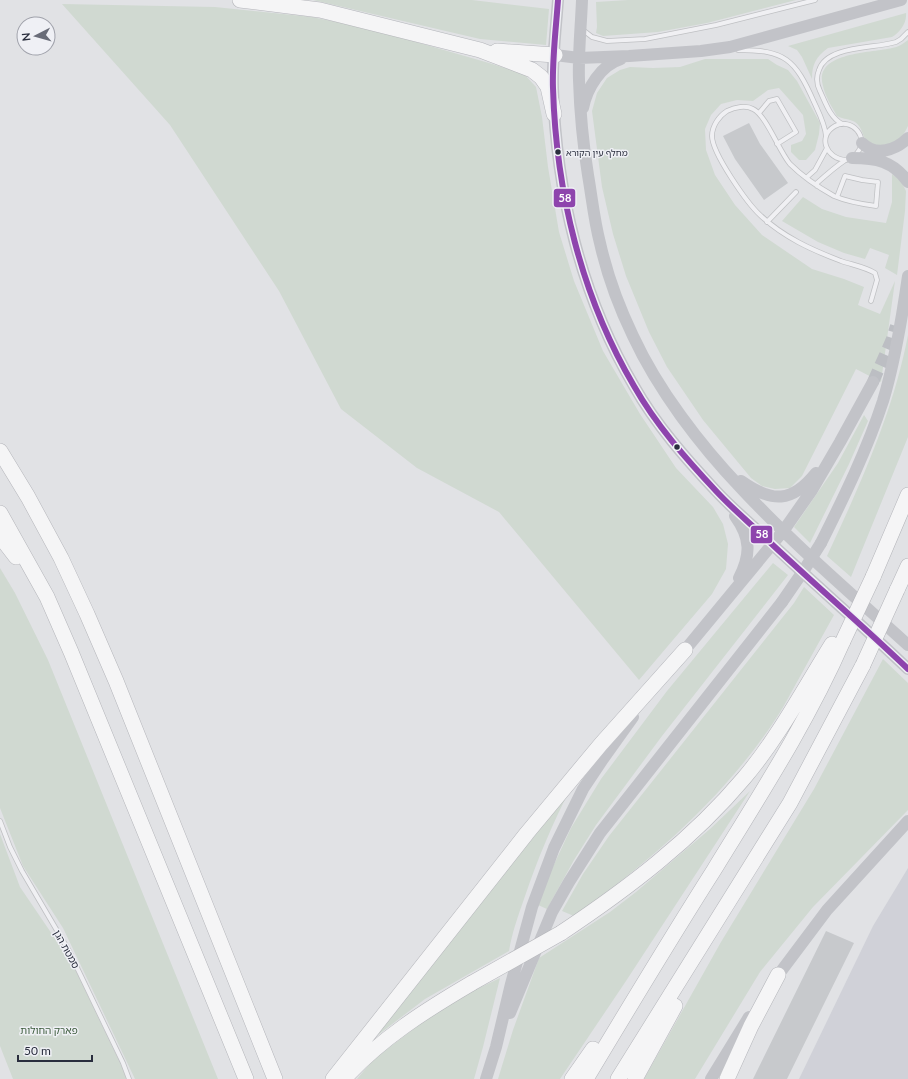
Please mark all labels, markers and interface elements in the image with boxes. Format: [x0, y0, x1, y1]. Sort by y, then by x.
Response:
north arrow [16, 16, 56, 56]
text: N [19, 32, 32, 42]
marker: מחלף עין הקורא [553, 147, 563, 157]
place label: מחלף עין הקורא [566, 147, 628, 158]
line badge: 58 [553, 188, 576, 208]
text: 58 [559, 191, 571, 204]
unlabelled marker [672, 442, 682, 452]
line badge: 58 [750, 525, 773, 544]
text: 58 [756, 527, 768, 540]
street label: סמטת הגן [52, 928, 82, 970]
park label: פארק החולות [20, 1024, 78, 1036]
scale bar [18, 1037, 92, 1063]
text: 50 m [24, 1043, 51, 1058]

